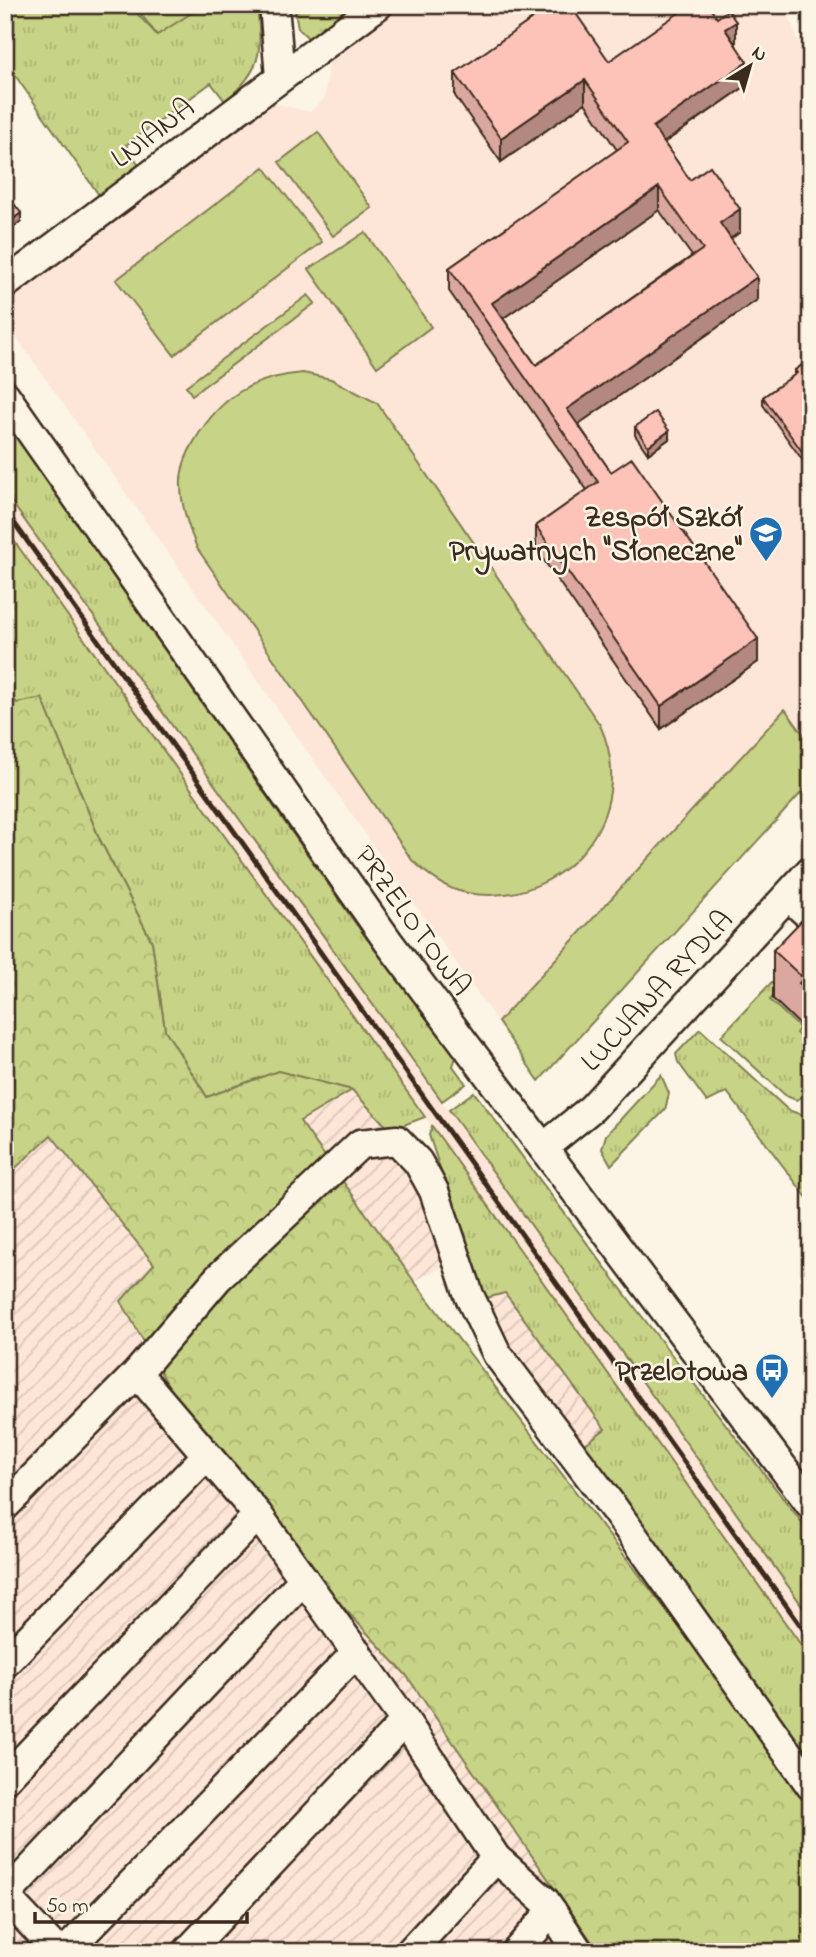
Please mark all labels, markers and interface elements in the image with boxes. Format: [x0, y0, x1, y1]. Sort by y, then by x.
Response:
north arrow [714, 32, 784, 102]
text: N [745, 40, 772, 69]
street label: LNIANA [102, 88, 205, 181]
place label: Zespół Szkół Prywatnych "Słoneczne" [449, 497, 743, 575]
school or university icon: Zespół Szkół Prywatnych "Słoneczne" [747, 514, 785, 563]
street label: PRZELOTOWA [342, 837, 481, 1006]
street label: LUCJANA RYDLA [571, 901, 745, 1083]
place label: Przelotowa [615, 1351, 748, 1395]
bus stop icon: Przelotowa [753, 1351, 791, 1400]
scale bar [35, 1880, 247, 1924]
text: 50 m [46, 1892, 89, 1922]

